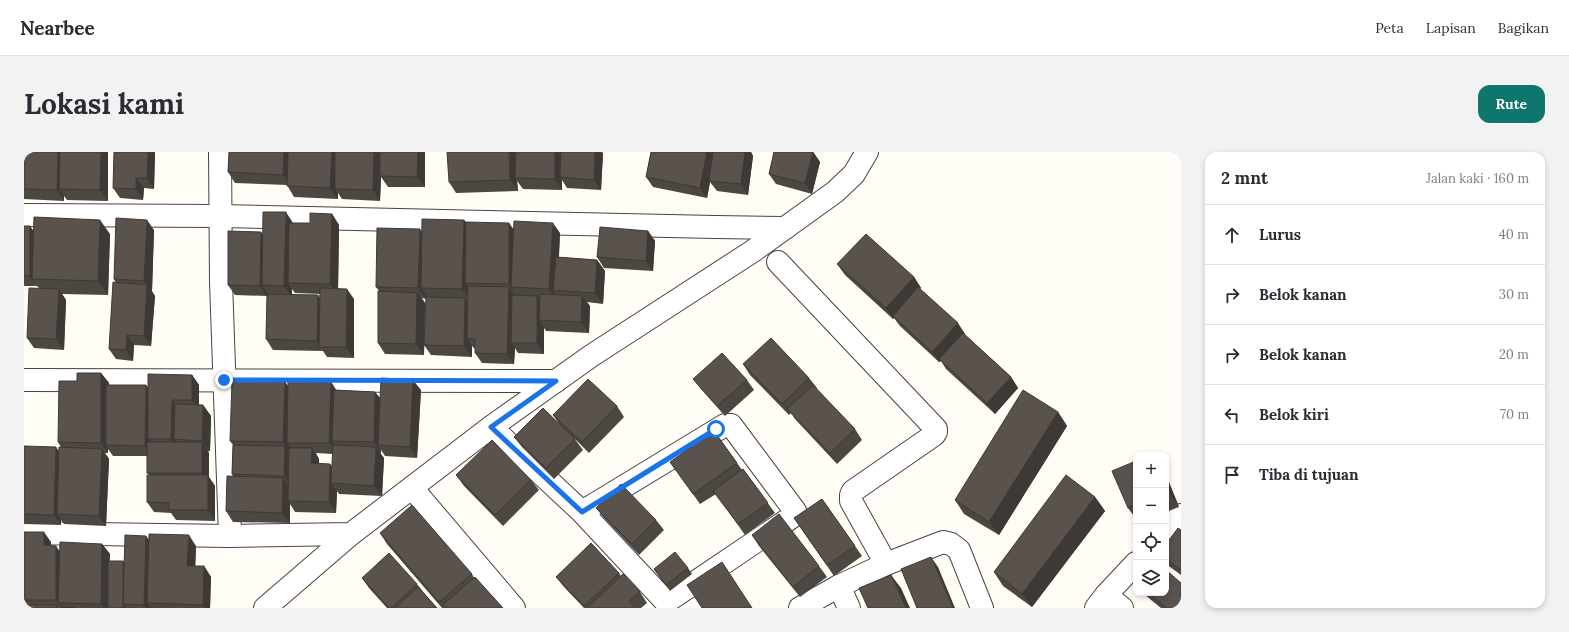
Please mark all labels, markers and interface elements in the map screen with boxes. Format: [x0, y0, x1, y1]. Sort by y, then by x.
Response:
text: Nearbee [20, 16, 95, 40]
text: Peta [1375, 19, 1404, 37]
text: Lapisan [1426, 19, 1476, 37]
text: Bagikan [1498, 19, 1549, 37]
button: Rute [1478, 85, 1545, 123]
text: Lokasi kami [24, 86, 184, 122]
text: 2 mnt [1221, 167, 1268, 189]
text: Jalan kaki · 160 m [1426, 170, 1529, 187]
icon: ahead [1221, 224, 1243, 246]
text: Lurus [1259, 225, 1301, 244]
text: 40 m [1499, 226, 1529, 243]
icon: right [1221, 284, 1243, 306]
text: Belok kanan [1259, 285, 1347, 304]
text: 30 m [1499, 286, 1529, 303]
icon: right [1221, 344, 1243, 366]
text: Belok kanan [1259, 345, 1347, 364]
text: 20 m [1499, 346, 1529, 363]
route end [215, 371, 233, 389]
icon: left [1221, 404, 1243, 426]
text: Belok kiri [1259, 405, 1329, 424]
text: 70 m [1500, 406, 1529, 423]
route start [707, 420, 725, 438]
map controls [1133, 452, 1169, 596]
button: + [1133, 452, 1169, 488]
icon: arrive [1221, 464, 1243, 486]
text: Tiba di tujuan [1259, 465, 1358, 484]
button: − [1133, 488, 1169, 524]
button: locate [1133, 524, 1169, 560]
button: layers [1133, 560, 1169, 596]

